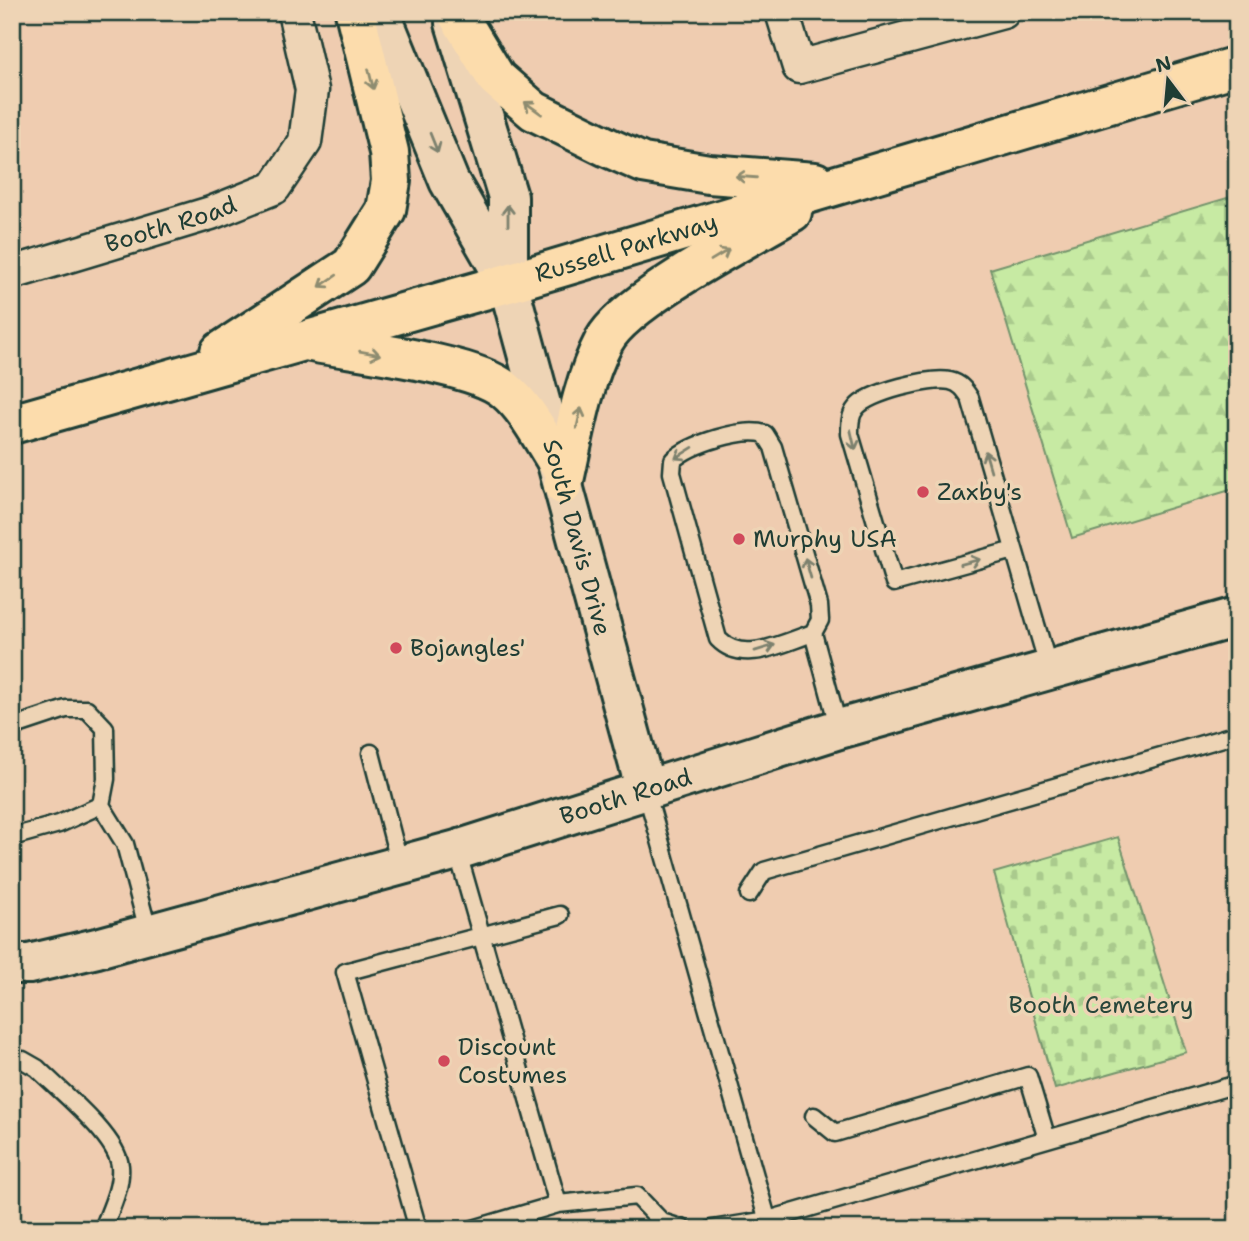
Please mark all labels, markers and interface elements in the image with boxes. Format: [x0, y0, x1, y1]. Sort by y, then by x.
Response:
north arrow [1134, 46, 1204, 116]
text: N [1153, 50, 1174, 78]
one-way arrow [365, 67, 378, 90]
one-way arrow [523, 101, 542, 116]
one-way arrow [428, 132, 441, 154]
one-way arrow [735, 170, 758, 183]
street label: Booth Road [101, 188, 241, 260]
one-way arrow [501, 203, 515, 226]
street label: Russell Parkway [531, 206, 721, 290]
one-way arrow [710, 248, 730, 262]
one-way arrow [319, 274, 338, 289]
one-way arrow [358, 347, 381, 360]
one-way arrow [573, 407, 586, 430]
one-way arrow [847, 429, 860, 451]
street label: South Davis Drive [535, 436, 619, 639]
one-way arrow [674, 446, 694, 460]
one-way arrow [981, 450, 994, 472]
place label: Zaxby's [937, 476, 1022, 508]
marker: Zaxby's [915, 484, 931, 500]
place label: Murphy USA [753, 523, 897, 555]
marker: Murphy USA [731, 531, 747, 547]
one-way arrow [959, 554, 981, 567]
one-way arrow [801, 557, 814, 579]
place label: Bojangles' [410, 632, 526, 664]
marker: Bojangles' [388, 640, 404, 656]
one-way arrow [754, 640, 776, 653]
street label: Booth Road [556, 761, 696, 832]
park label: Booth Cemetery [1008, 989, 1194, 1021]
place label: Discount Costumes [458, 1031, 567, 1091]
marker: Discount Costumes [436, 1053, 452, 1069]

